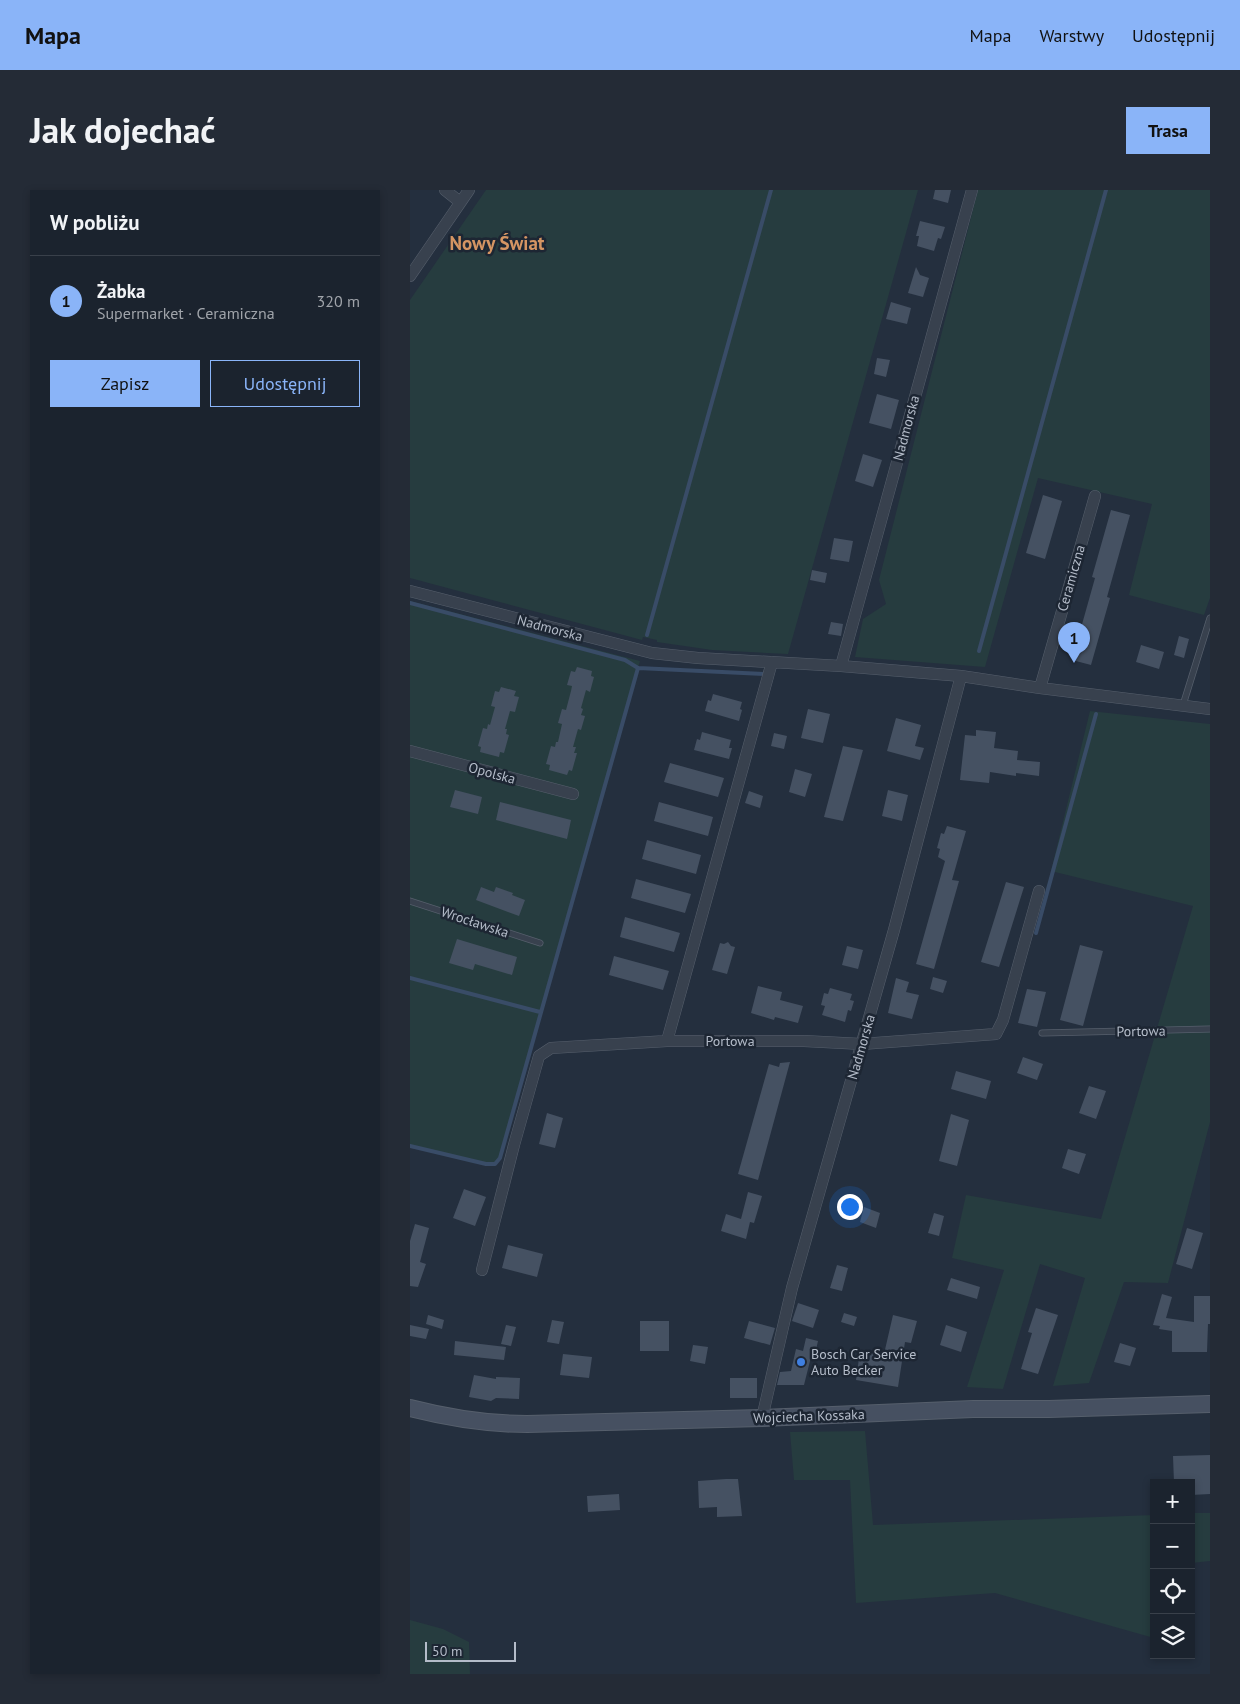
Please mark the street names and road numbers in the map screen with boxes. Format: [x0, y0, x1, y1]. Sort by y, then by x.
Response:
street label: Nadmorska [889, 393, 923, 463]
street label: Ceramiczna [1053, 543, 1089, 613]
street label: Nadmorska [515, 611, 585, 645]
street label: Opolska [466, 758, 518, 788]
street label: Wrocławska [439, 903, 511, 941]
street label: Nadmorska [843, 1012, 879, 1082]
street label: Portowa [1116, 1022, 1166, 1040]
street label: Portowa [705, 1032, 755, 1050]
street label: Wojciecha Kossaka [753, 1405, 865, 1427]

